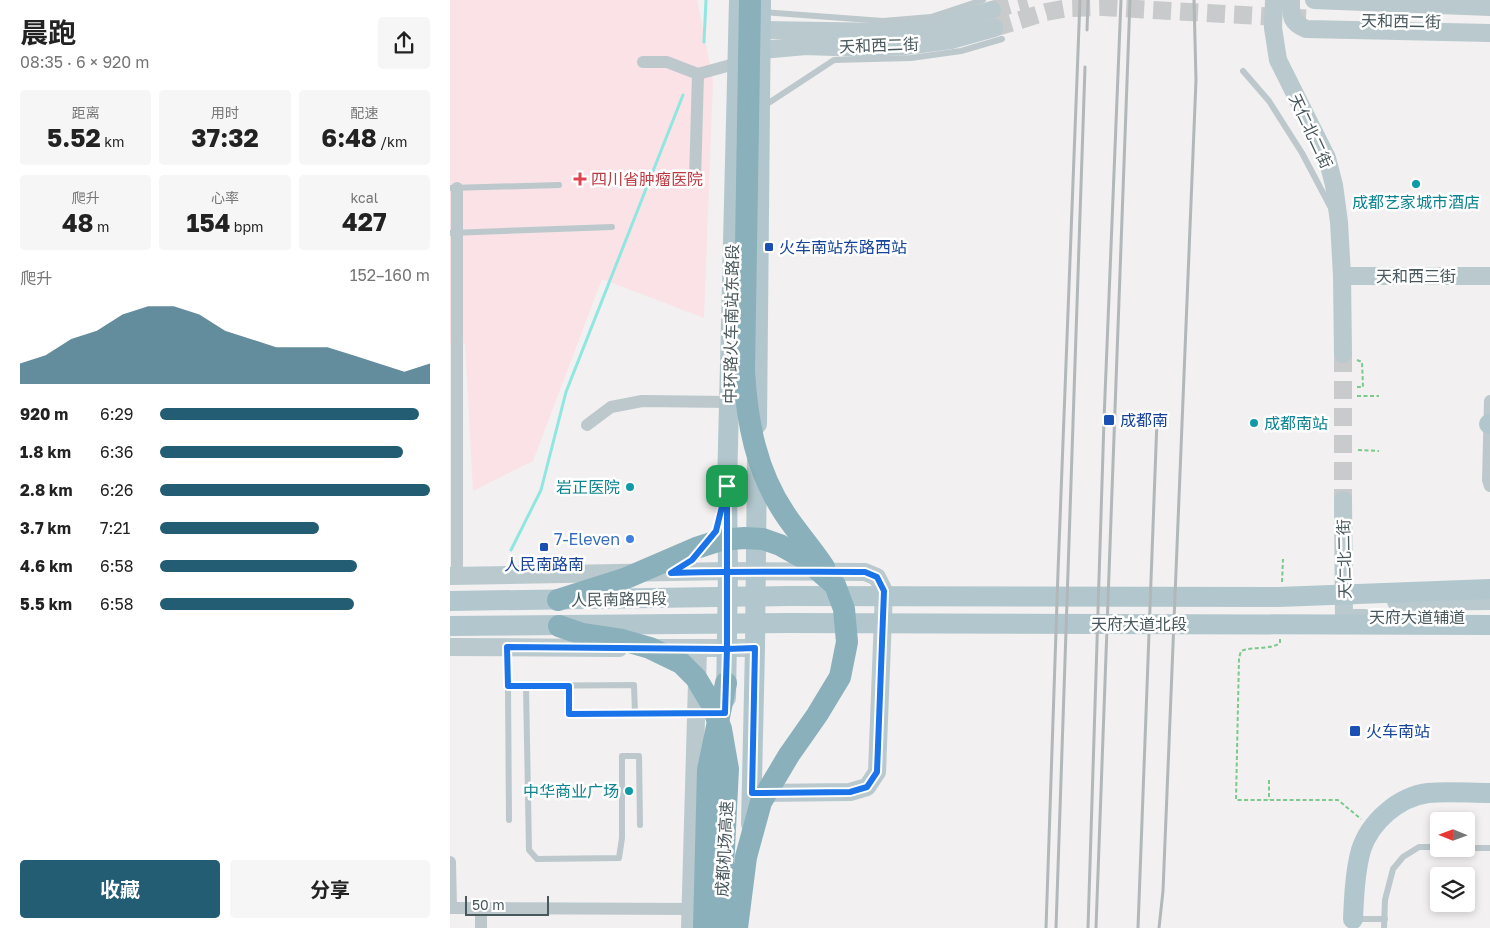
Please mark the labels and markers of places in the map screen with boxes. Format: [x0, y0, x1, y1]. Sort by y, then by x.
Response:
place label: 四川省肿瘤医院 [591, 169, 703, 189]
marker: 四川省肿瘤医院 [573, 172, 587, 186]
marker: 成都艺家城市酒店 [1410, 178, 1422, 190]
place label: 成都艺家城市酒店 [1352, 192, 1480, 212]
place label: 火车南站东路西站 [779, 237, 907, 257]
marker: 火车南站东路西站 [763, 241, 775, 253]
place label: 成都南 [1120, 410, 1168, 430]
marker: 成都南 [1102, 413, 1116, 427]
place label: 成都南站 [1264, 413, 1328, 433]
marker: 成都南站 [1248, 417, 1260, 429]
pin [706, 465, 748, 507]
place label: 岩正医院 [556, 477, 620, 497]
marker: 岩正医院 [624, 481, 636, 493]
place label: 7-Eleven [554, 529, 620, 549]
marker: 7-Eleven [624, 533, 636, 545]
marker: 人民南路南 [538, 541, 550, 553]
place label: 人民南路南 [504, 554, 584, 574]
place label: 火车南站 [1366, 721, 1430, 741]
marker: 火车南站 [1348, 724, 1362, 738]
place label: 中华商业广场 [523, 781, 619, 801]
marker: 中华商业广场 [623, 785, 635, 797]

